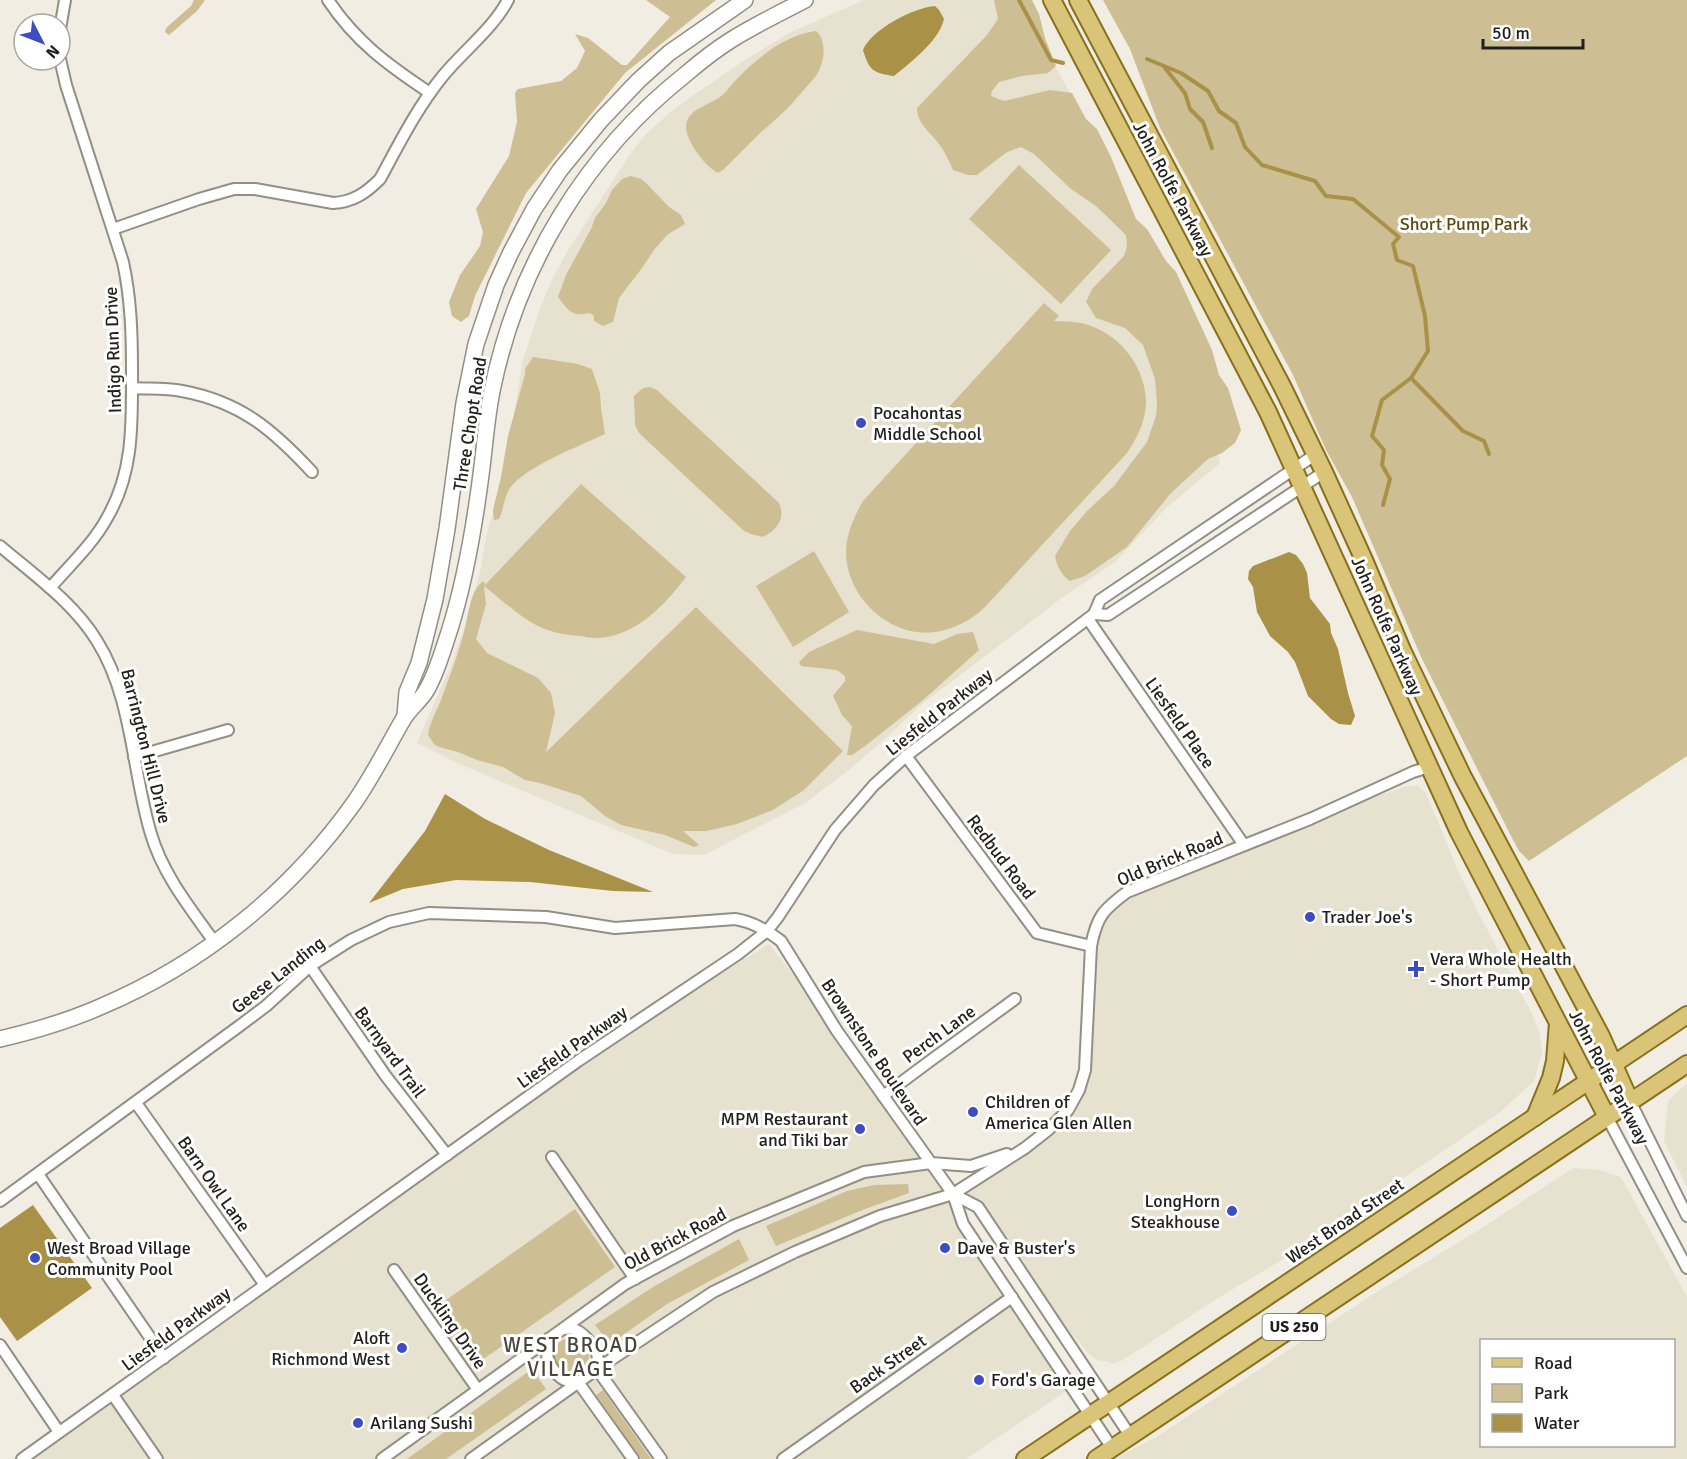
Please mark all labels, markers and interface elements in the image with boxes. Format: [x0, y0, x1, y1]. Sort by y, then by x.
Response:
north arrow [12, 12, 72, 72]
scale bar [1483, 12, 1584, 50]
text: 50 m [1492, 22, 1530, 44]
text: N [41, 41, 64, 62]
street label: John Rolfe Parkway [1128, 118, 1218, 261]
park label: Short Pump Park [1400, 213, 1528, 235]
street label: Indigo Run Drive [100, 286, 126, 414]
street label: Three Chopt Road [449, 355, 491, 493]
place label: Pocahontas Middle School [873, 402, 982, 445]
marker: Pocahontas Middle School [854, 416, 868, 430]
street label: John Rolfe Parkway [1347, 553, 1428, 699]
street label: Liesfeld Parkway [881, 663, 997, 760]
street label: Barrington Hill Drive [116, 666, 176, 826]
street label: Liesfeld Place [1140, 673, 1220, 773]
street label: Redbud Road [962, 810, 1040, 904]
street label: Old Brick Road [1114, 827, 1226, 891]
place label: Trader Joe's [1322, 906, 1413, 928]
marker: Trader Joe's [1303, 910, 1317, 924]
street label: Geese Landing [227, 932, 329, 1018]
place label: Vera Whole Health - Short Pump [1430, 948, 1572, 991]
marker: Vera Whole Health - Short Pump [1407, 960, 1425, 978]
street label: Brownstone Boulevard [817, 974, 931, 1130]
street label: Perch Lane [898, 1000, 980, 1068]
street label: Liesfeld Parkway [513, 1001, 632, 1093]
street label: Barnyard Trail [350, 1002, 430, 1102]
street label: John Rolfe Parkway [1564, 1006, 1654, 1149]
place label: Children of America Glen Allen [985, 1091, 1132, 1134]
marker: Children of America Glen Allen [966, 1105, 980, 1119]
place label: MPM Restaurant and Tiki bar [721, 1108, 848, 1151]
marker: MPM Restaurant and Tiki bar [853, 1122, 867, 1136]
street label: Barn Owl Lane [173, 1132, 255, 1236]
street label: West Broad Street [1282, 1173, 1408, 1269]
place label: LongHorn Steakhouse [1131, 1190, 1220, 1233]
street label: Old Brick Road [620, 1203, 730, 1275]
marker: LongHorn Steakhouse [1225, 1204, 1239, 1218]
place label: West Broad Village Community Pool [47, 1237, 191, 1280]
place label: Dave & Buster's [957, 1237, 1076, 1259]
marker: Dave & Buster's [938, 1241, 952, 1255]
marker: West Broad Village Community Pool [28, 1251, 42, 1265]
street label: Duckling Drive [409, 1269, 491, 1373]
street label: Liesfeld Parkway [117, 1282, 235, 1376]
road number: US 250 [1262, 1314, 1326, 1340]
place label: Aloft Richmond West [271, 1327, 390, 1370]
street label: Back Street [846, 1330, 930, 1398]
district label: WEST BROAD VILLAGE [503, 1332, 639, 1382]
legend [1480, 1339, 1675, 1447]
marker: Aloft Richmond West [395, 1341, 409, 1355]
text: Road [1534, 1352, 1573, 1374]
place label: Ford's Garage [991, 1369, 1096, 1391]
marker: Ford's Garage [972, 1373, 986, 1387]
text: Park [1534, 1382, 1569, 1404]
place label: Arilang Sushi [370, 1412, 473, 1434]
text: Water [1534, 1412, 1580, 1434]
marker: Arilang Sushi [351, 1416, 365, 1430]

